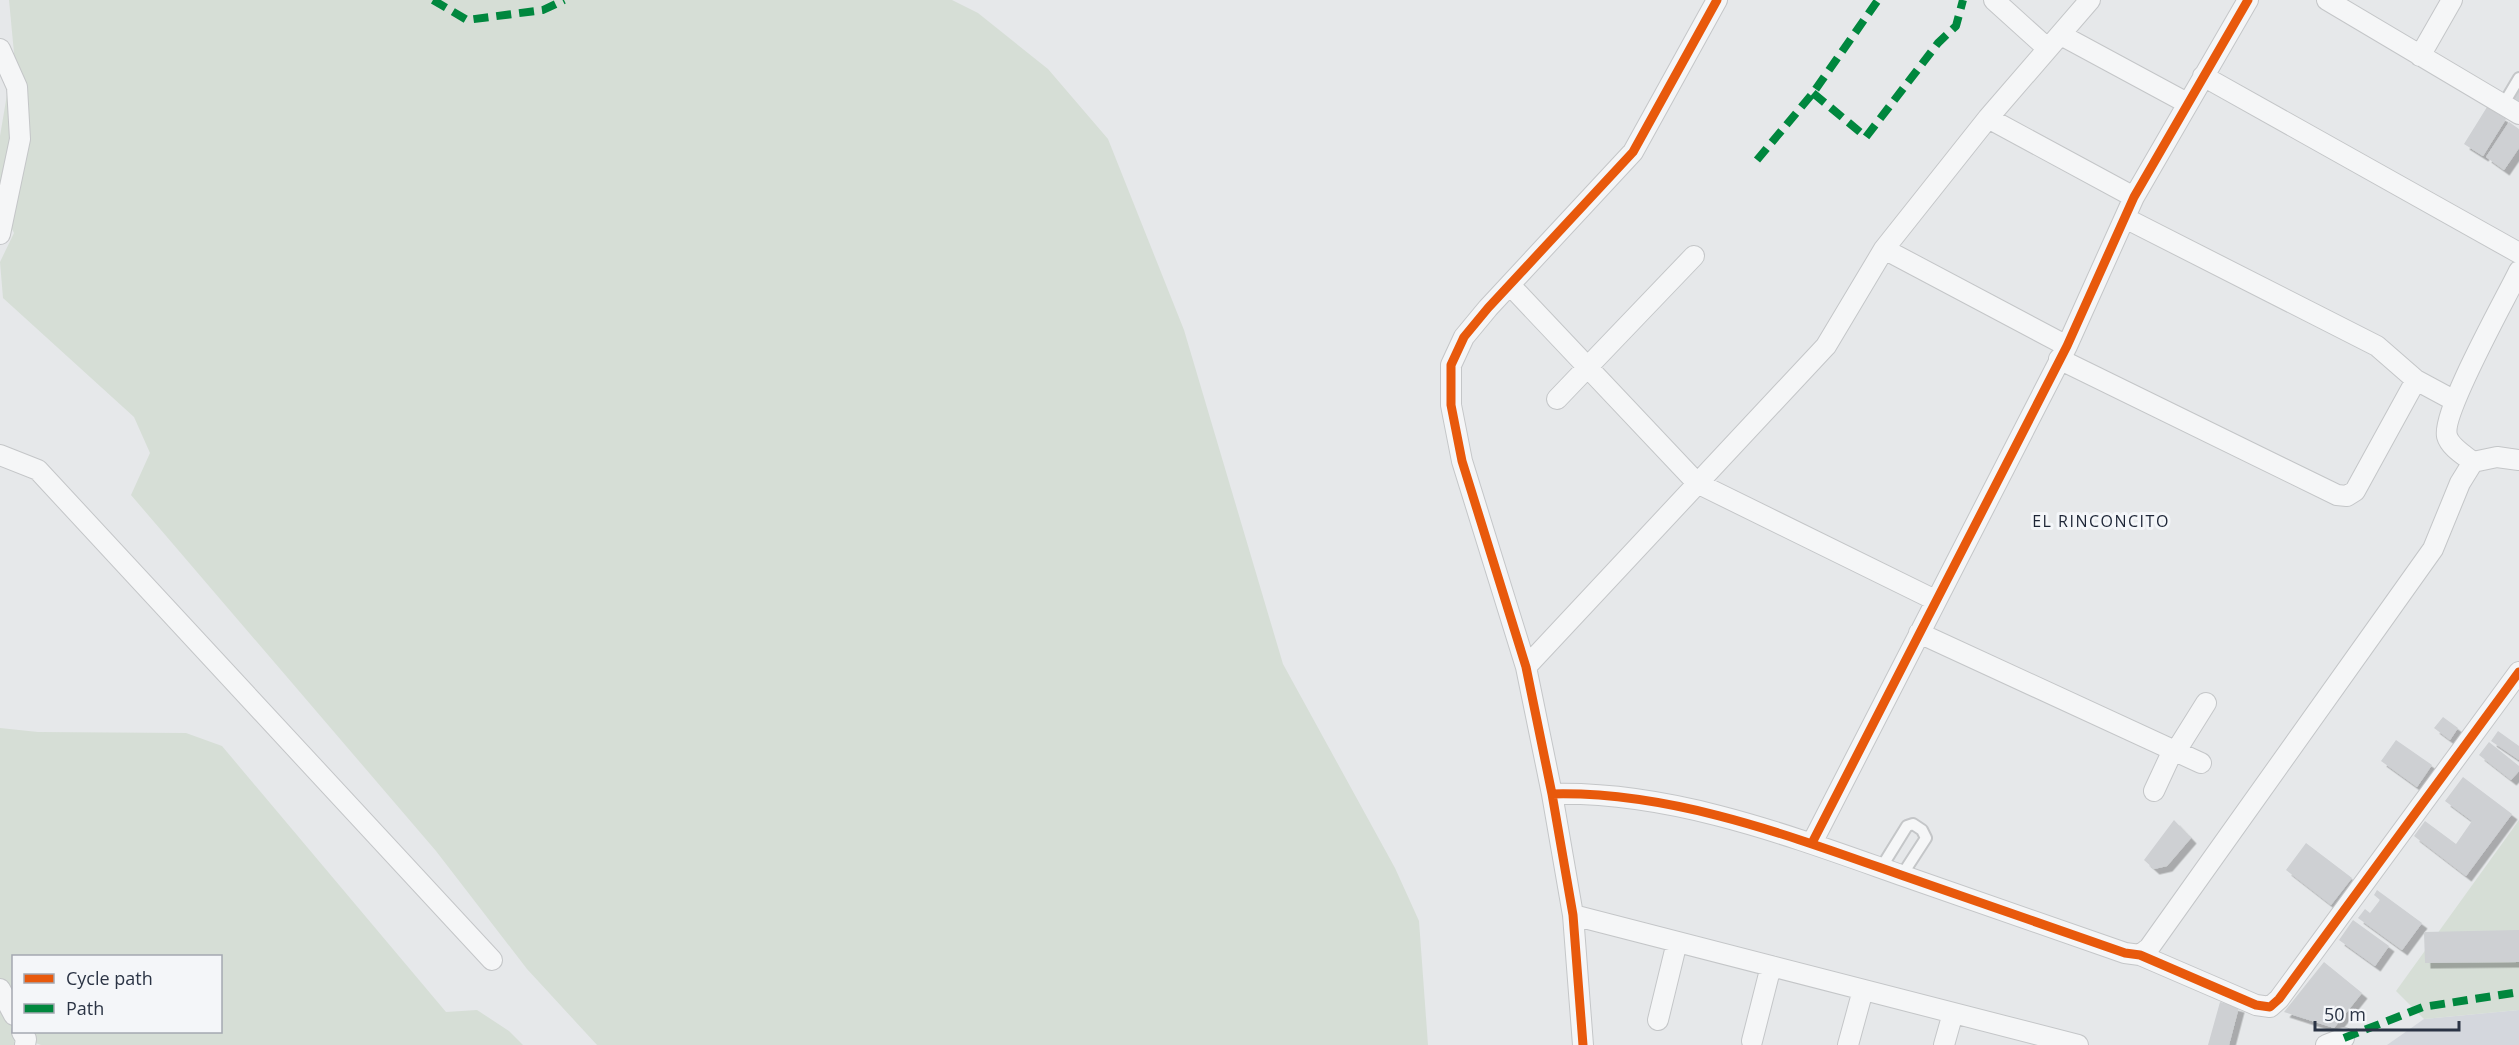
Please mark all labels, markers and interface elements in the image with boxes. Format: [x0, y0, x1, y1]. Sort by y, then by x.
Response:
district label: EL RINCONCITO [2032, 510, 2170, 532]
legend [12, 955, 222, 1033]
text: Cycle path [66, 966, 153, 990]
scale bar [2315, 994, 2459, 1032]
text: Path [66, 996, 104, 1020]
text: 50 m [2324, 1002, 2366, 1026]

